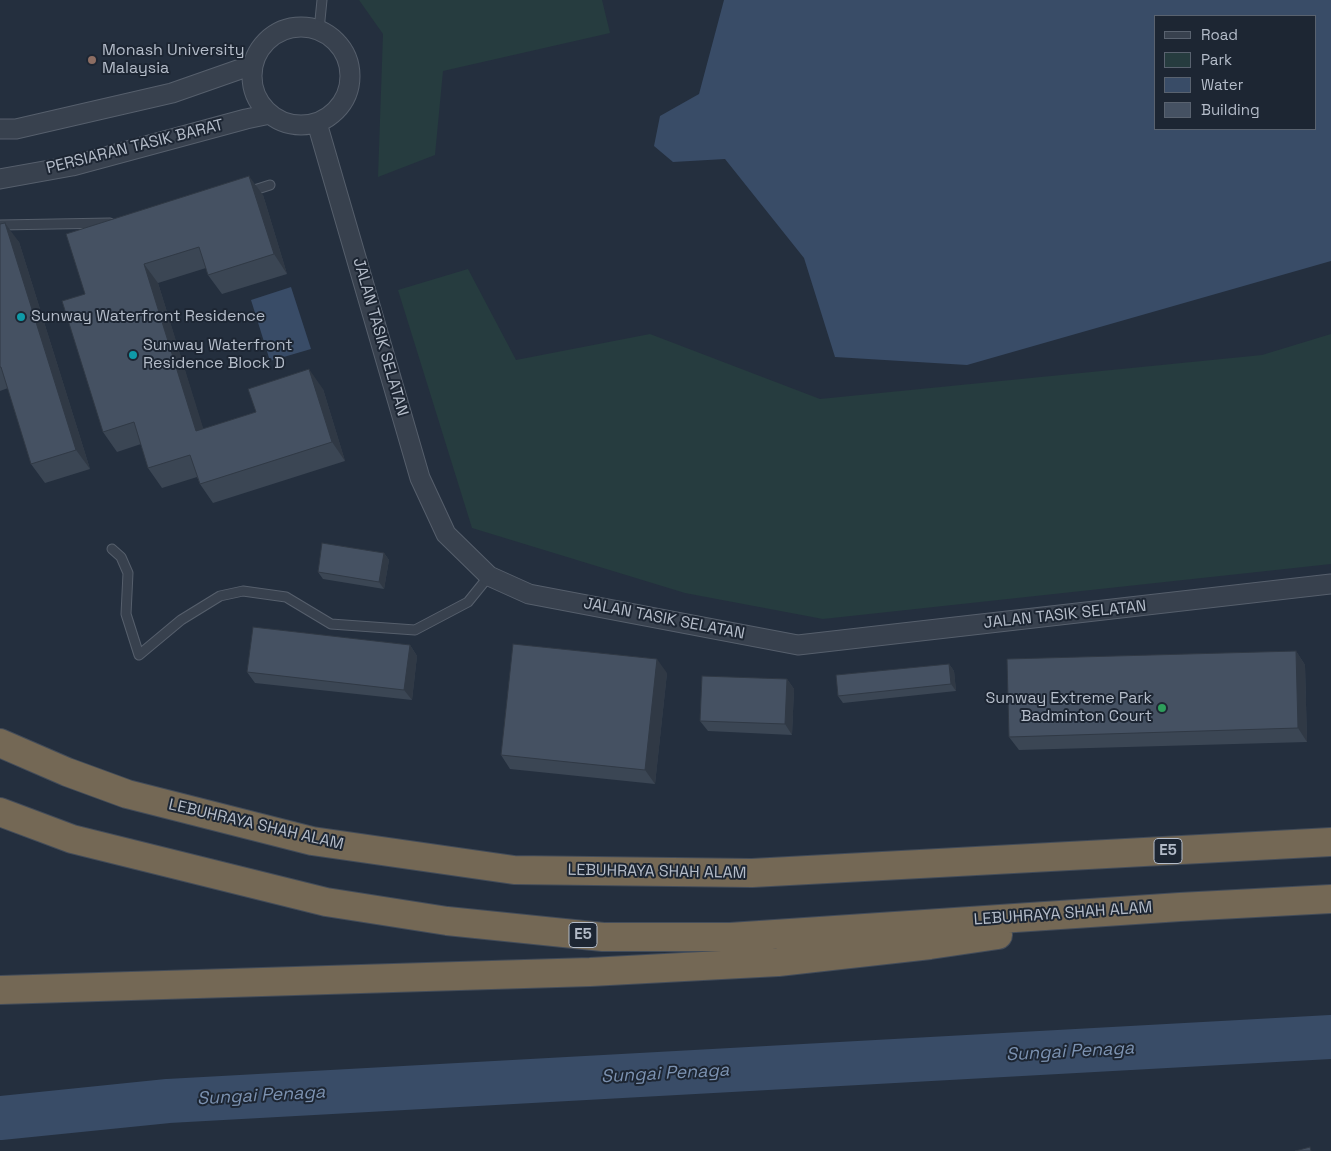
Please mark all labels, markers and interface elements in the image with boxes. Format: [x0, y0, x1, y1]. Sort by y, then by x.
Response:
legend [1154, 15, 1316, 130]
text: Road [1201, 25, 1238, 44]
place label: Monash University Malaysia [102, 41, 245, 79]
text: Park [1201, 50, 1232, 69]
marker: Monash University Malaysia [86, 54, 98, 66]
text: Water [1201, 75, 1243, 94]
text: Building [1201, 100, 1260, 119]
street label: PERSIARAN TASIK BARAT [44, 116, 226, 178]
street label: JALAN TASIK SELATAN [348, 256, 412, 418]
place label: Sunway Waterfront Residence [31, 307, 265, 327]
marker: Sunway Waterfront Residence [15, 311, 27, 323]
place label: Sunway Waterfront Residence Block D [143, 336, 293, 374]
marker: Sunway Waterfront Residence Block D [127, 349, 139, 361]
street label: JALAN TASIK SELATAN [582, 594, 746, 644]
street label: JALAN TASIK SELATAN [983, 597, 1147, 633]
place label: Sunway Extreme Park Badminton Court [985, 689, 1152, 727]
marker: Sunway Extreme Park Badminton Court [1156, 702, 1168, 714]
street label: LEBUHRAYA SHAH ALAM [167, 796, 345, 854]
road number: E5 [1154, 838, 1182, 864]
street label: LEBUHRAYA SHAH ALAM [567, 861, 747, 883]
street label: LEBUHRAYA SHAH ALAM [973, 898, 1153, 930]
road number: E5 [569, 922, 597, 948]
water label: Sungai Penaga [1005, 1038, 1135, 1066]
water label: Sungai Penaga [600, 1060, 730, 1088]
water label: Sungai Penaga [196, 1082, 326, 1110]

